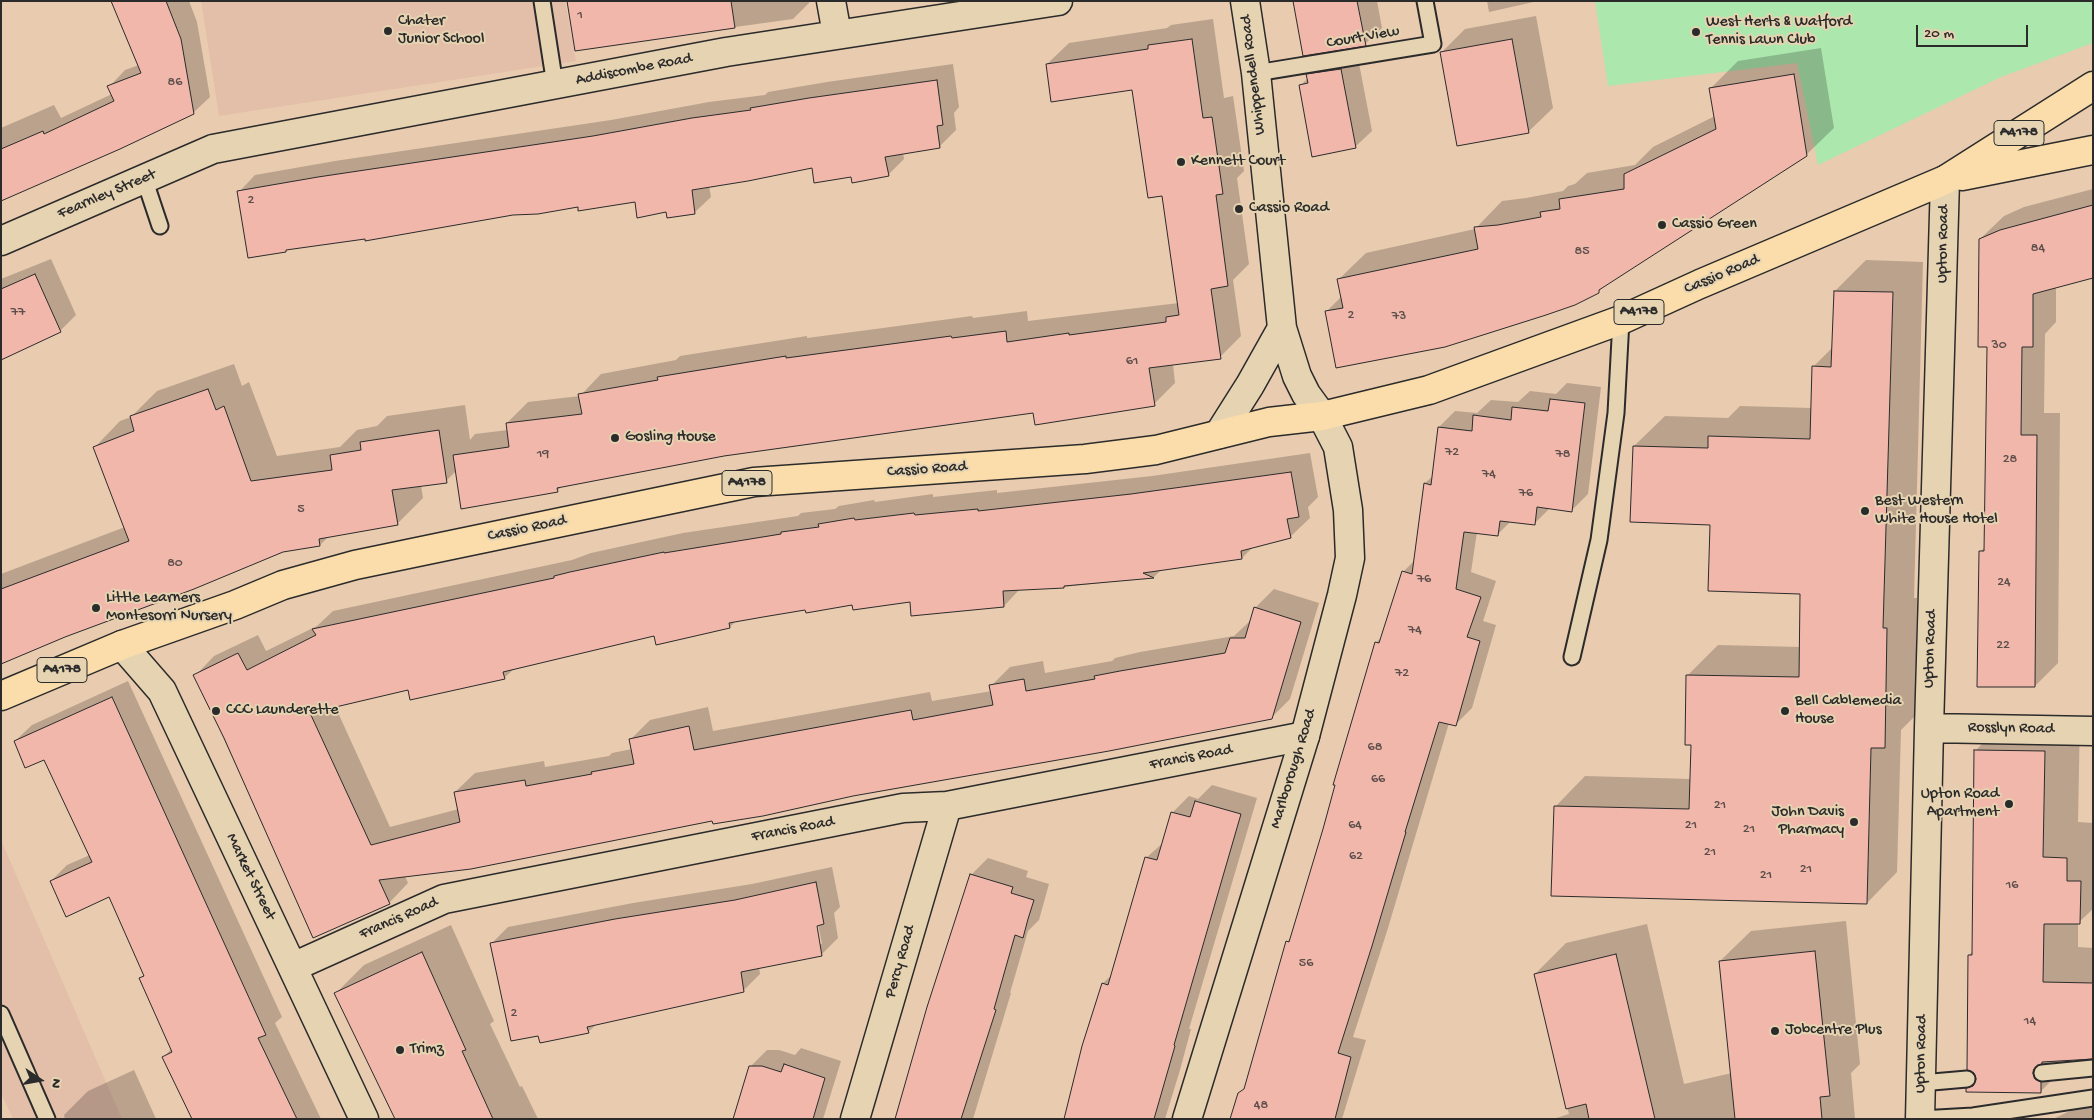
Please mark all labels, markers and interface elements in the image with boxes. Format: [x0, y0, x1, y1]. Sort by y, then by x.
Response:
house number: 1 [577, 8, 583, 24]
place label: Chater Junior School [398, 12, 484, 50]
place label: West Herts & Watford Tennis Lawn Club [1706, 13, 1852, 51]
street label: Whippendell Road [1237, 14, 1271, 136]
scale bar [1919, 15, 2032, 47]
street label: Court View [1325, 22, 1401, 54]
marker: Chater Junior School [382, 25, 394, 37]
text: 20 m [1924, 25, 1954, 43]
marker: West Herts & Watford Tennis Lawn Club [1690, 26, 1702, 38]
street label: Addiscombe Road [574, 49, 694, 91]
house number: 86 [168, 75, 182, 91]
road number: A4178 [1994, 120, 2044, 146]
place label: Kennett Court [1191, 152, 1285, 172]
marker: Kennett Court [1175, 156, 1187, 168]
street label: Fearnley Street [55, 166, 159, 224]
house number: 2 [248, 193, 254, 209]
place label: Cassio Road [1249, 199, 1329, 219]
marker: Cassio Road [1233, 203, 1245, 215]
street label: Upton Road [1934, 205, 1954, 283]
place label: Cassio Green [1672, 215, 1757, 235]
marker: Cassio Green [1656, 219, 1668, 231]
house number: 84 [2031, 241, 2045, 257]
house number: 85 [1574, 244, 1590, 260]
street label: Cassio Road [1682, 251, 1762, 299]
road number: A4178 [1614, 300, 1664, 324]
house number: 77 [11, 305, 25, 321]
house number: 2 [1348, 308, 1354, 324]
house number: 73 [1392, 309, 1406, 325]
house number: 30 [1991, 338, 2007, 354]
house number: 61 [1126, 354, 1138, 370]
place label: Gosling House [625, 428, 716, 448]
marker: Gosling House [609, 432, 621, 444]
house number: 72 [1445, 445, 1459, 461]
house number: 19 [537, 447, 549, 463]
house number: 78 [1556, 447, 1570, 463]
house number: 28 [2003, 452, 2017, 468]
street label: Cassio Road [887, 458, 967, 482]
house number: 74 [1482, 467, 1496, 483]
road number: A4178 [722, 470, 772, 496]
house number: 76 [1519, 486, 1533, 502]
place label: Best Western White House Hotel [1875, 492, 1998, 530]
house number: 5 [297, 502, 305, 518]
marker: Best Western White House Hotel [1859, 505, 1871, 517]
street label: Cassio Road [486, 511, 568, 547]
house number: 80 [167, 556, 183, 572]
house number: 76 [1417, 572, 1431, 588]
house number: 24 [1997, 575, 2011, 591]
place label: Little Learners Montesorri Nursery [106, 589, 232, 627]
marker: Little Learners Montesorri Nursery [90, 602, 102, 614]
street label: Upton Road [1920, 610, 1942, 688]
house number: 74 [1408, 623, 1422, 639]
house number: 22 [1996, 638, 2010, 654]
road number: A4178 [37, 658, 87, 682]
house number: 72 [1395, 666, 1409, 682]
place label: Bell Cablemedia House [1795, 692, 1901, 730]
place label: CCC Launderette [226, 701, 339, 721]
marker: CCC Launderette [210, 705, 222, 717]
marker: Bell Cablemedia House [1779, 705, 1791, 717]
street label: Marlborough Road [1267, 707, 1321, 831]
street label: Rosslyn Road [1968, 719, 2054, 739]
house number: 68 [1368, 740, 1382, 756]
street label: Francis Road [1148, 741, 1234, 775]
house number: 66 [1371, 772, 1385, 788]
place label: Upton Road Apartment [1921, 785, 1999, 823]
house number: 21 [1714, 798, 1726, 814]
marker: Upton Road Apartment [2003, 798, 2015, 810]
place label: John Davis Pharmacy [1772, 803, 1844, 841]
street label: Francis Road [750, 813, 836, 847]
marker: John Davis Pharmacy [1848, 816, 1860, 828]
house number: 64 [1348, 818, 1362, 834]
house number: 21 [1685, 818, 1697, 834]
house number: 21 [1743, 822, 1755, 838]
street label: Market Street [221, 831, 279, 923]
house number: 21 [1704, 845, 1716, 861]
house number: 62 [1349, 849, 1363, 865]
house number: 21 [1800, 862, 1812, 878]
house number: 21 [1760, 868, 1772, 884]
house number: 16 [2006, 878, 2018, 894]
street label: Francis Road [357, 893, 441, 945]
street label: Percy Road [881, 923, 921, 1001]
house number: 56 [1299, 956, 1313, 972]
house number: 2 [511, 1006, 517, 1022]
house number: 14 [2024, 1014, 2036, 1030]
street label: Upton Road [1912, 1015, 1932, 1093]
place label: Jobcentre Plus [1785, 1021, 1882, 1041]
marker: Jobcentre Plus [1769, 1025, 1781, 1037]
place label: Trimz [410, 1040, 444, 1060]
marker: Trimz [394, 1044, 406, 1056]
north arrow [15, 1055, 65, 1105]
text: N [46, 1077, 64, 1089]
house number: 48 [1254, 1098, 1268, 1114]

